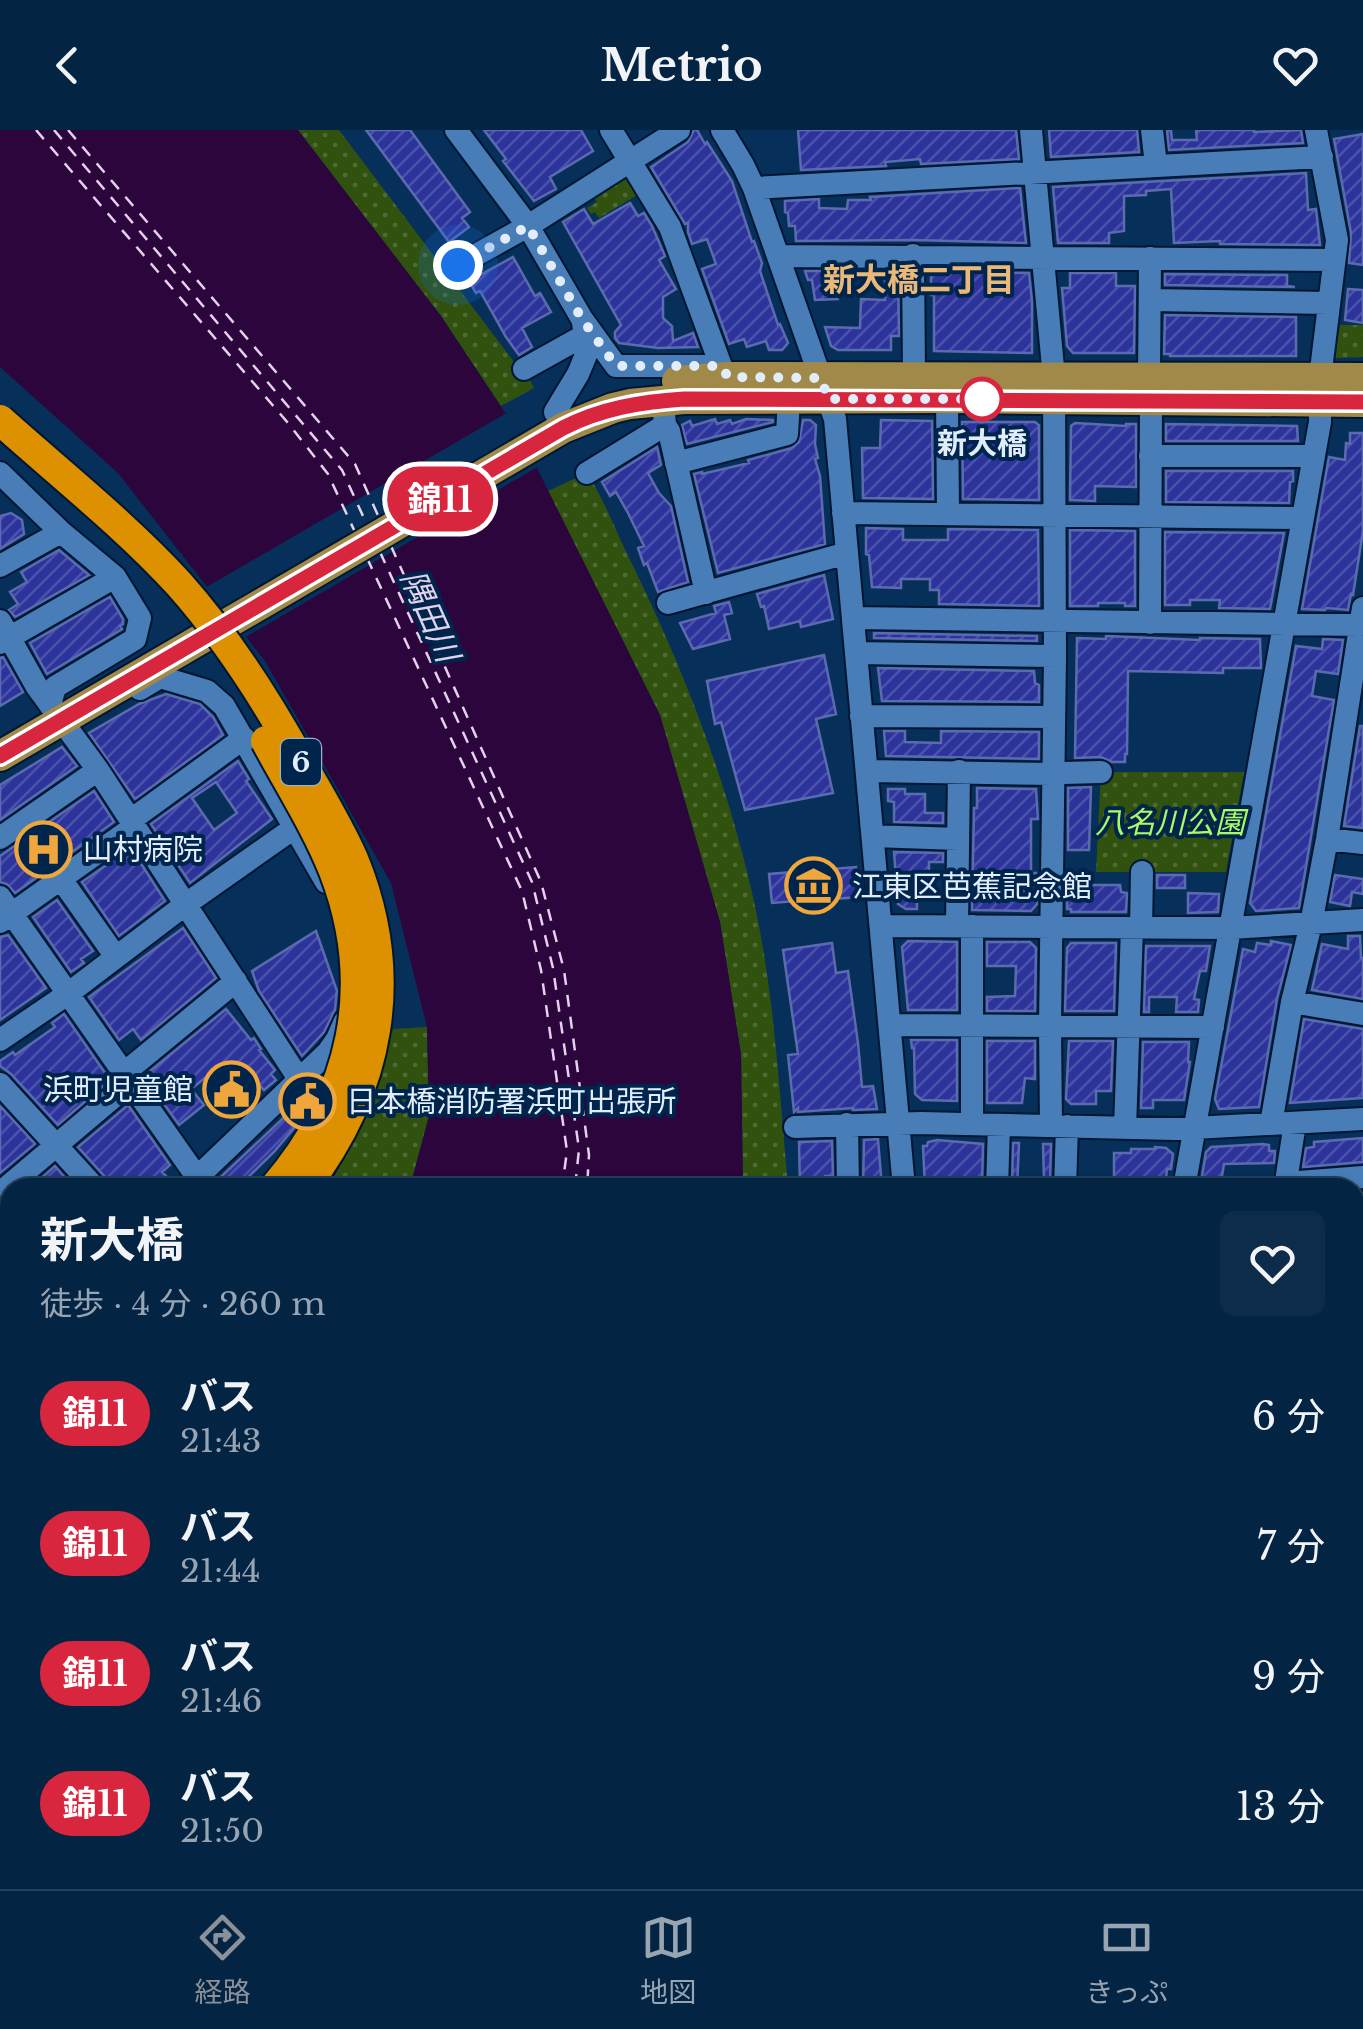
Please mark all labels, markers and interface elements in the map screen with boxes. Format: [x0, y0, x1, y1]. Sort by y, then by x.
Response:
text: Metrio [600, 37, 763, 93]
icon: back [40, 38, 95, 93]
icon: heart [1268, 38, 1323, 93]
your location [433, 240, 483, 290]
district label: 新大橋二丁目 [823, 260, 1015, 300]
marker: 新大橋 [961, 378, 1003, 420]
place label: 新大橋 [937, 425, 1027, 462]
line badge: 錦11 [382, 466, 498, 532]
text: 錦11 [407, 478, 473, 521]
water label: 隅田川 [392, 564, 469, 671]
road number: 6 [281, 739, 321, 785]
park label: 八名川公園 [1095, 804, 1249, 841]
hospital icon: 山村病院 [14, 819, 74, 879]
place label: 山村病院 [83, 831, 203, 868]
museum icon: 江東区芭蕉記念館 [783, 856, 843, 916]
place label: 江東区芭蕉記念館 [852, 868, 1092, 905]
public building icon: 浜町児童館 [202, 1059, 262, 1119]
place label: 浜町児童館 [43, 1071, 193, 1108]
public building icon: 日本橋消防署浜町出張所 [277, 1071, 337, 1131]
place label: 日本橋消防署浜町出張所 [346, 1083, 676, 1120]
text: 新大橋 [40, 1210, 184, 1270]
button: heart [1220, 1211, 1325, 1316]
text: 徒歩 · 4 分 · 260 m [40, 1284, 326, 1324]
text: バス [180, 1373, 256, 1420]
text: 錦11 [62, 1392, 128, 1435]
text: 6 分 [1252, 1393, 1325, 1440]
text: 21:43 [180, 1421, 262, 1461]
text: バス [180, 1503, 256, 1550]
text: 錦11 [62, 1522, 128, 1565]
text: 7 分 [1257, 1523, 1325, 1570]
text: 21:44 [180, 1551, 261, 1591]
text: バス [180, 1633, 256, 1680]
text: 錦11 [62, 1652, 128, 1695]
text: 9 分 [1252, 1653, 1325, 1700]
text: 21:46 [180, 1681, 262, 1721]
text: バス [180, 1763, 256, 1810]
text: 錦11 [62, 1782, 128, 1825]
text: 13 分 [1236, 1783, 1325, 1830]
text: 21:50 [180, 1811, 264, 1851]
tab: 経路 [195, 1910, 251, 2010]
tab: 地図 [640, 1910, 696, 2010]
tab: きっぷ [1085, 1910, 1168, 2010]

